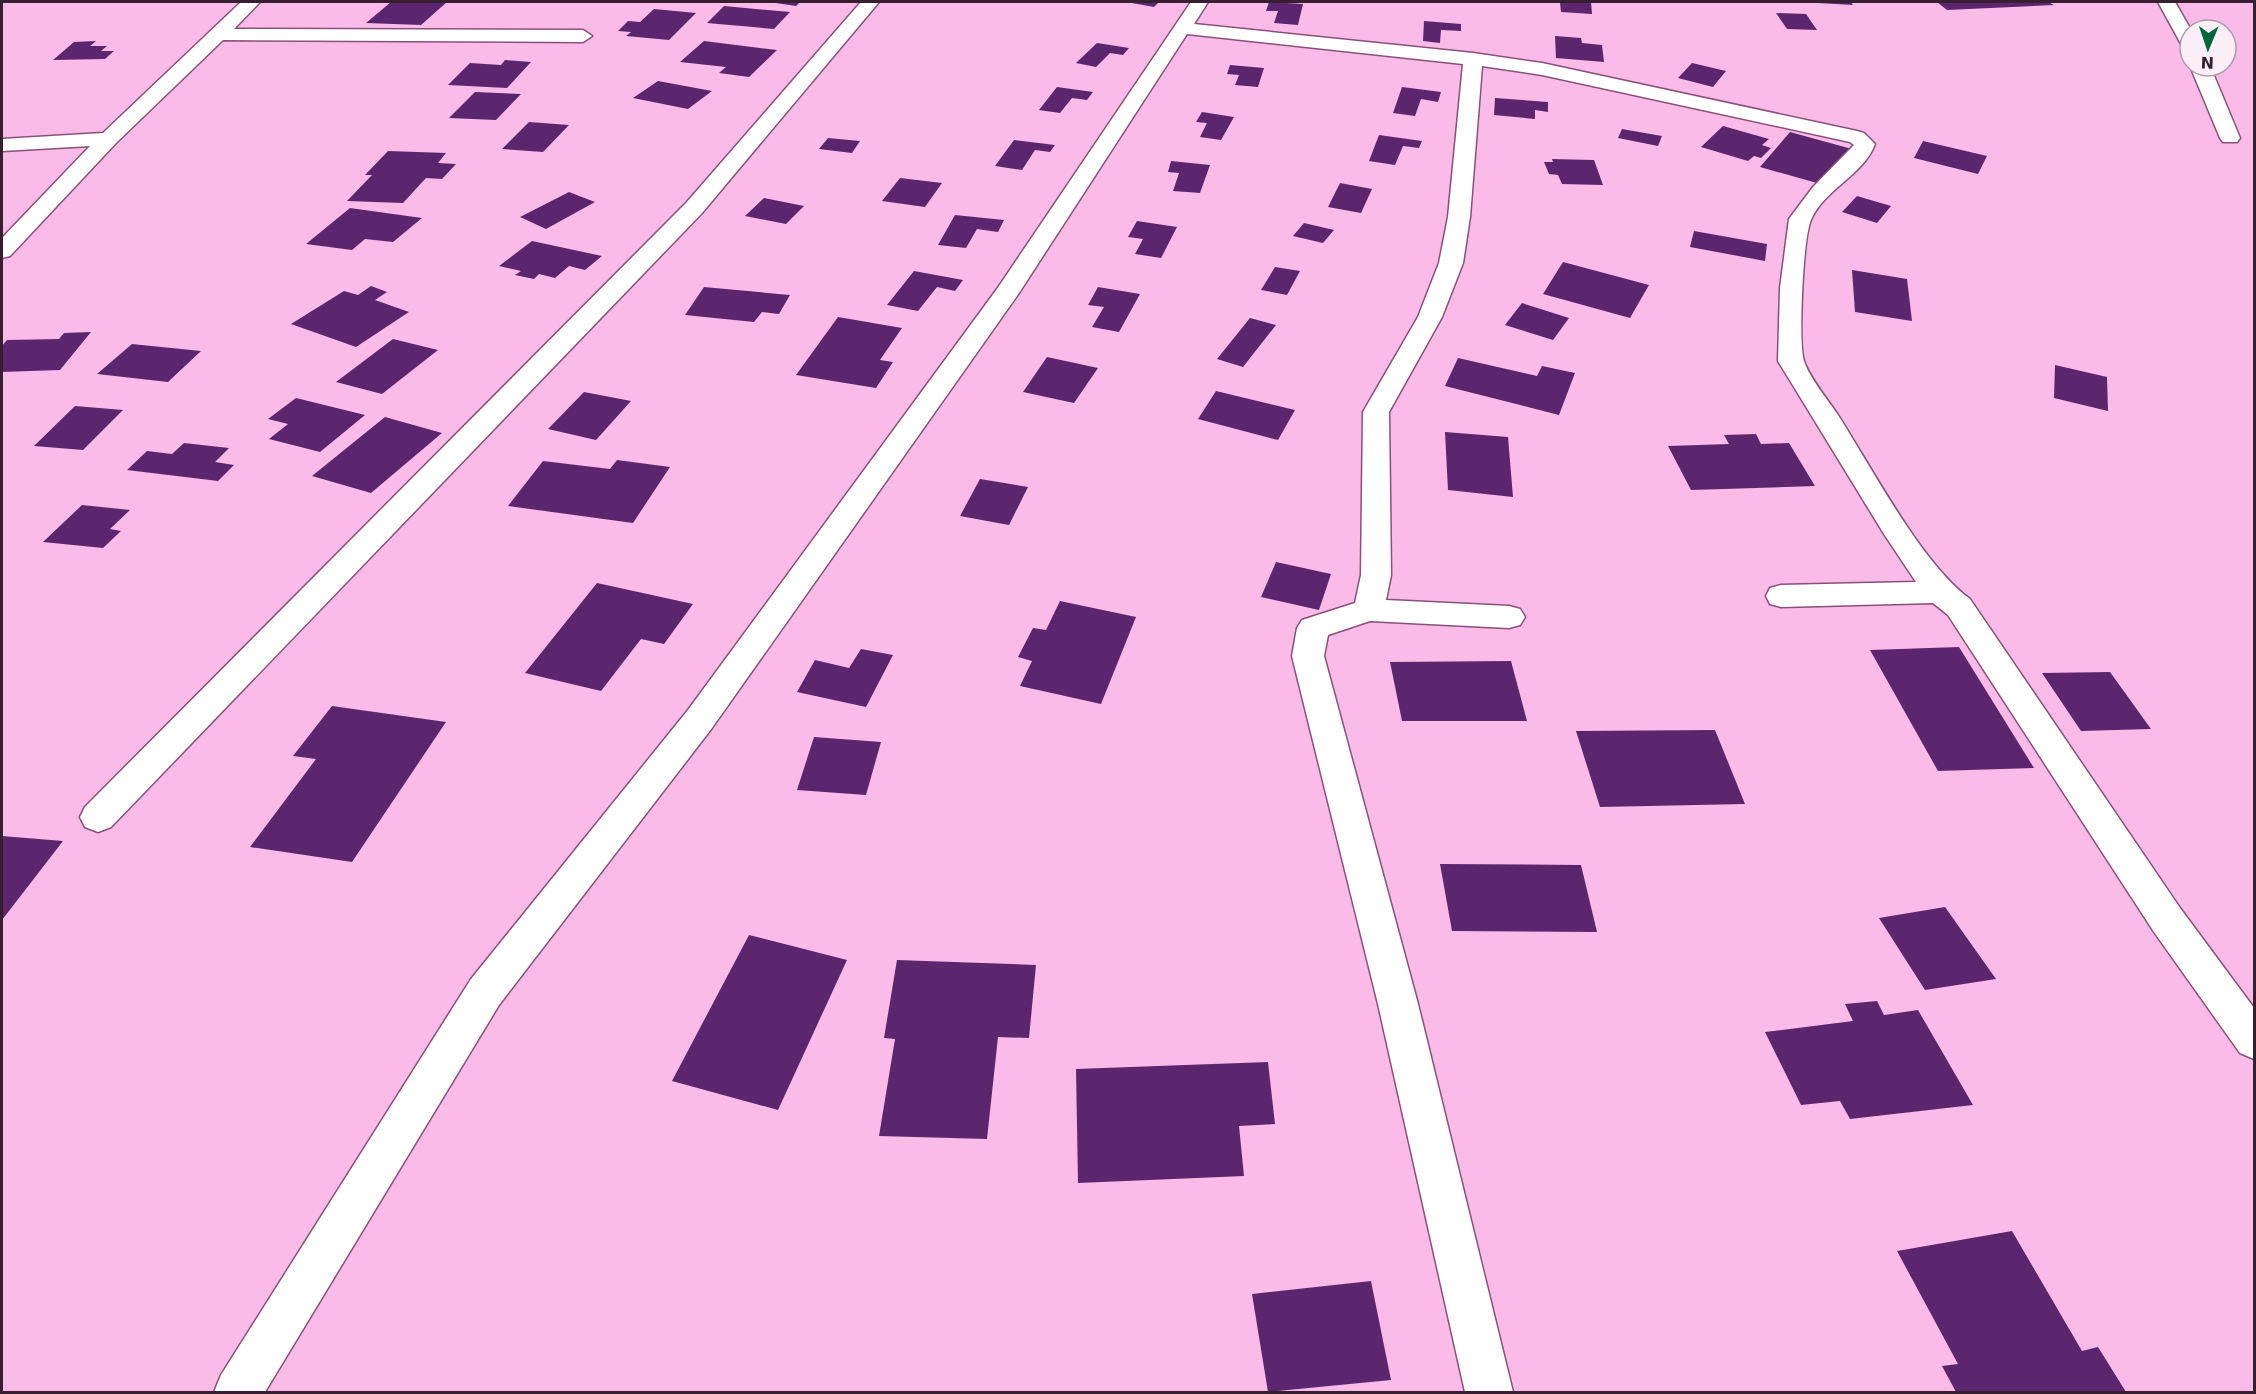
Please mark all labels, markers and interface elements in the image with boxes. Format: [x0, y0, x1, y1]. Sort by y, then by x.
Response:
north arrow [2178, 18, 2238, 78]
text: N [2200, 53, 2215, 72]

